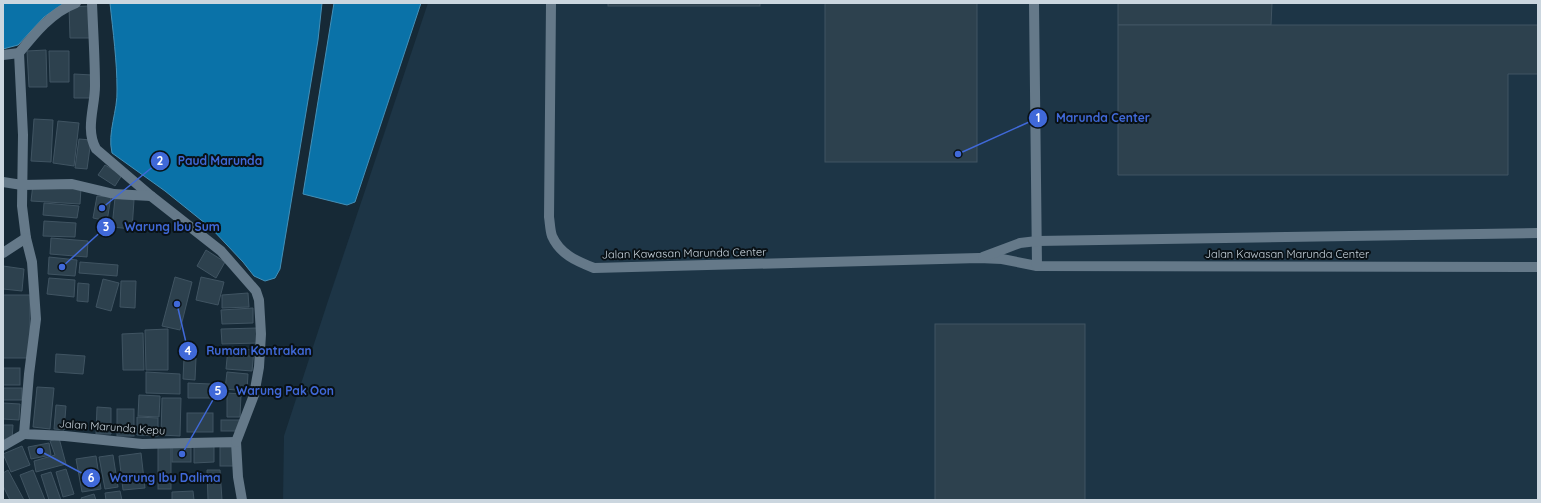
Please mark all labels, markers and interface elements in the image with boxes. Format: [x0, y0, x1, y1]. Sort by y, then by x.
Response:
callout: Marunda Center [1028, 106, 1158, 130]
text: 1 [1036, 110, 1040, 125]
text: Marunda Center [1056, 110, 1150, 125]
callout: Paud Marunda [150, 149, 271, 173]
text: 2 [157, 153, 164, 168]
text: Paud Marunda [178, 153, 262, 168]
callout: Warung Ibu Sum [96, 215, 228, 239]
text: 3 [103, 219, 109, 234]
text: Warung Ibu Sum [124, 219, 220, 234]
street label: Jalan Kawasan Marunda Center [602, 245, 767, 261]
street label: Jalan Kawasan Marunda Center [1205, 247, 1370, 261]
callout: Ruman Kontrakan [178, 339, 319, 363]
text: 4 [184, 343, 192, 358]
text: Ruman Kontrakan [206, 343, 312, 358]
callout: Warung Pak Oon [208, 379, 342, 403]
text: 5 [215, 383, 222, 398]
text: Warung Pak Oon [236, 383, 334, 398]
street label: Jalan Marunda Kepu [58, 416, 166, 438]
callout: Warung Ibu Dalima [81, 466, 228, 490]
text: 6 [88, 470, 95, 485]
text: Warung Ibu Dalima [109, 470, 221, 485]

